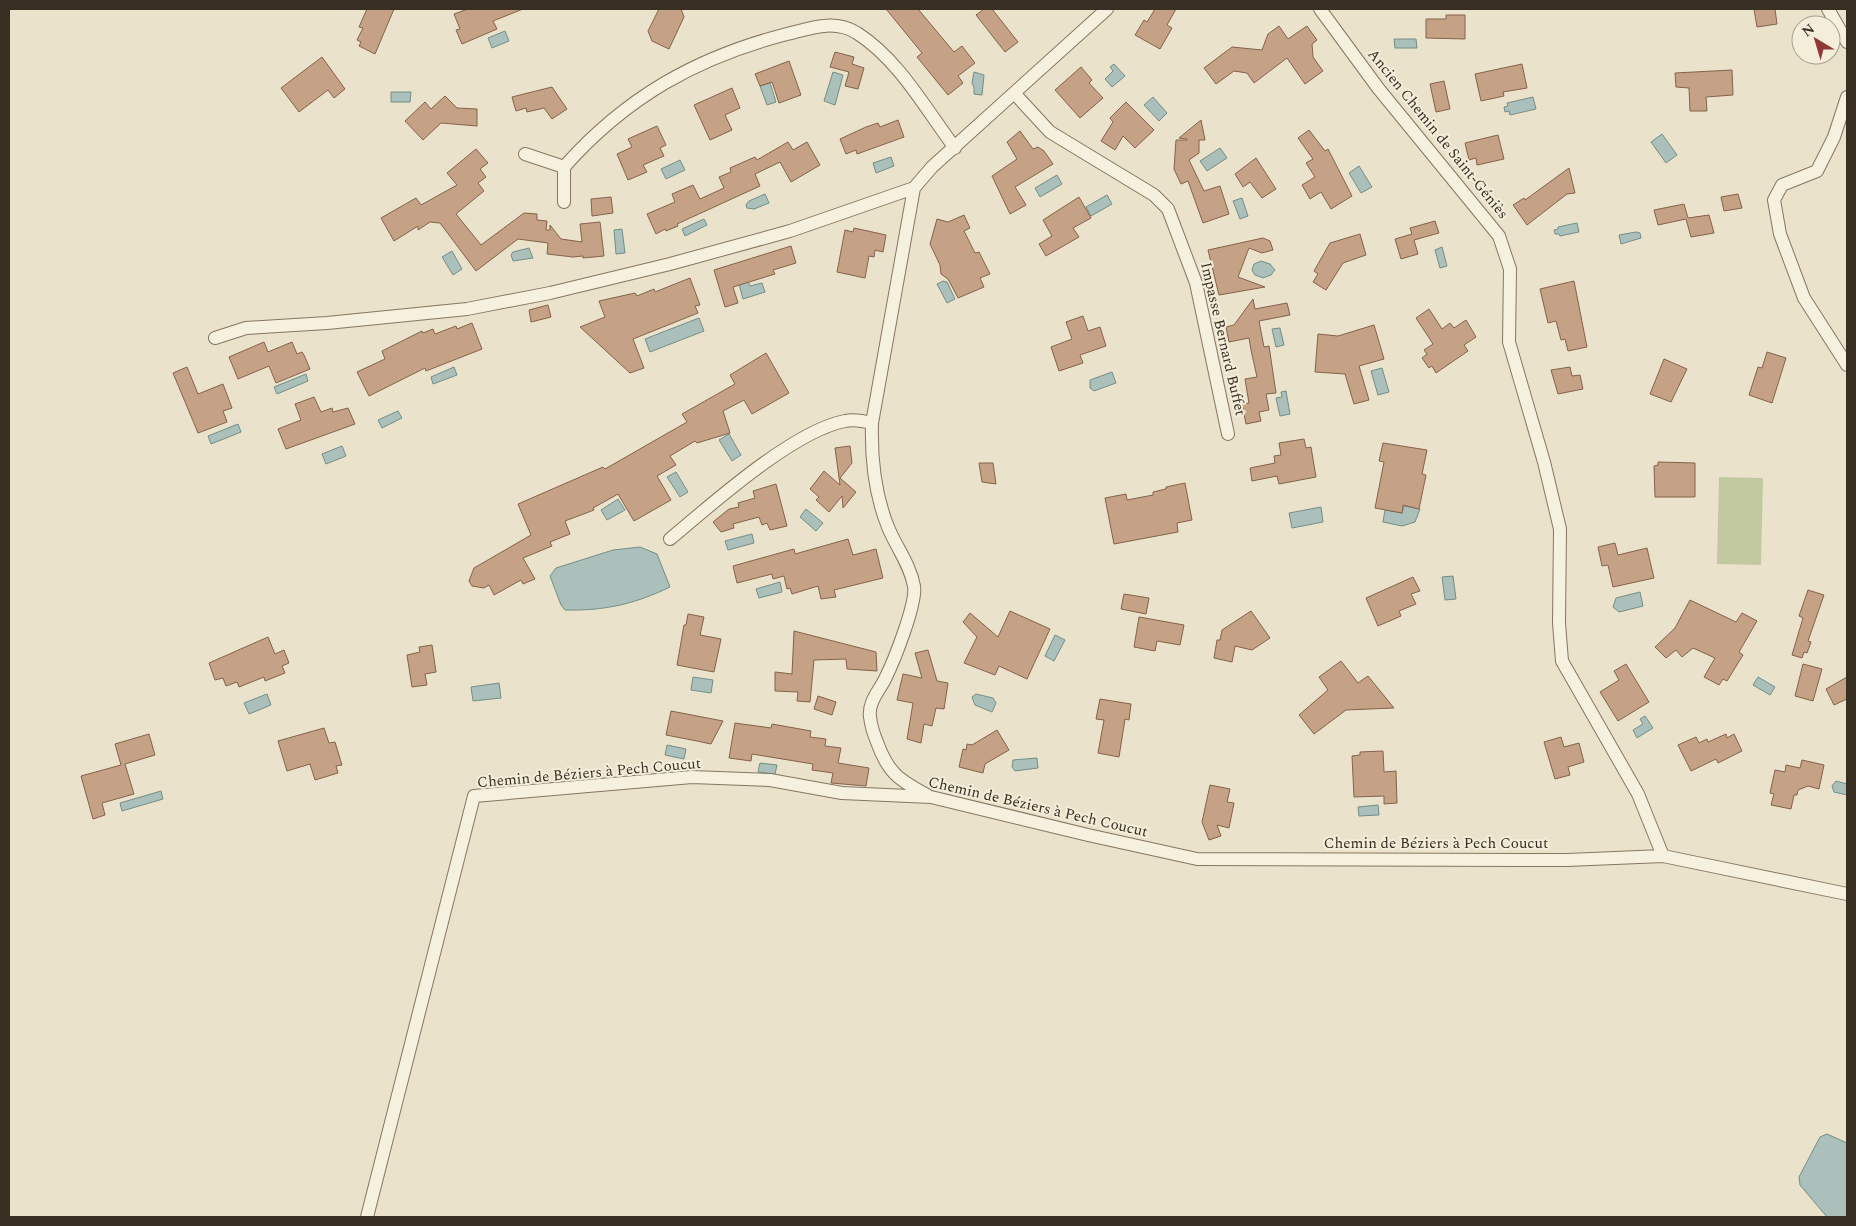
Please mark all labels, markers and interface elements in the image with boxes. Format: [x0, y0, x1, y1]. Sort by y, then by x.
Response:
north arrow [1791, 15, 1841, 65]
text: N [1797, 18, 1819, 42]
street label: Ancien Chemin de Saint-Géniès [1362, 44, 1514, 224]
street label: Impasse Bernard Buffet [1194, 260, 1252, 418]
street label: Chemin de Béziers à Pech Coucut [476, 752, 702, 794]
street label: Chemin de Béziers à Pech Coucut [926, 771, 1150, 843]
street label: Chemin de Béziers à Pech Coucut [1324, 832, 1548, 855]

